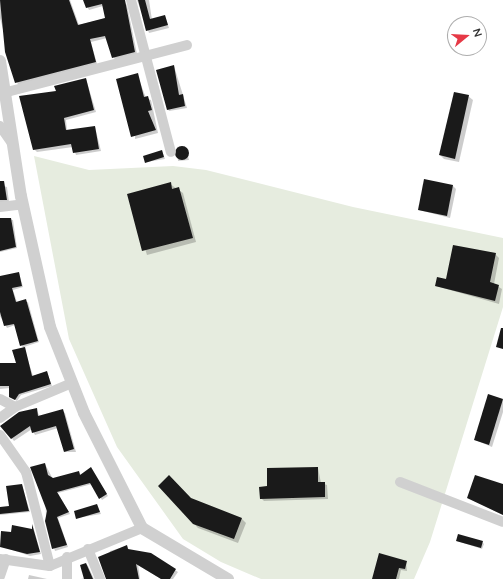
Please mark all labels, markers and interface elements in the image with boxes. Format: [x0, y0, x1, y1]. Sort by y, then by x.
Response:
north arrow [447, 16, 487, 56]
text: N [470, 27, 485, 39]

